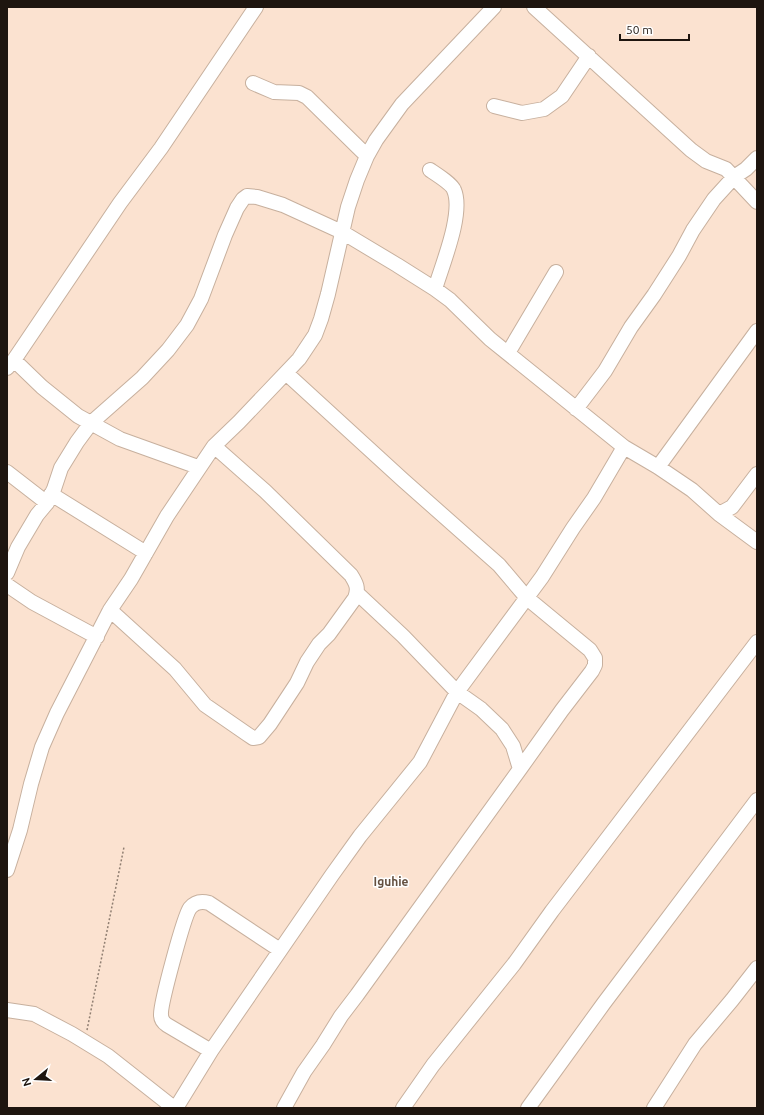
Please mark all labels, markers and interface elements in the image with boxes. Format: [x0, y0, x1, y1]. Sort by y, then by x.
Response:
scale bar [620, 16, 689, 42]
text: 50 m [626, 23, 653, 36]
district label: Iguhie [374, 875, 409, 888]
north arrow [16, 1059, 56, 1099]
text: N [20, 1076, 33, 1088]

